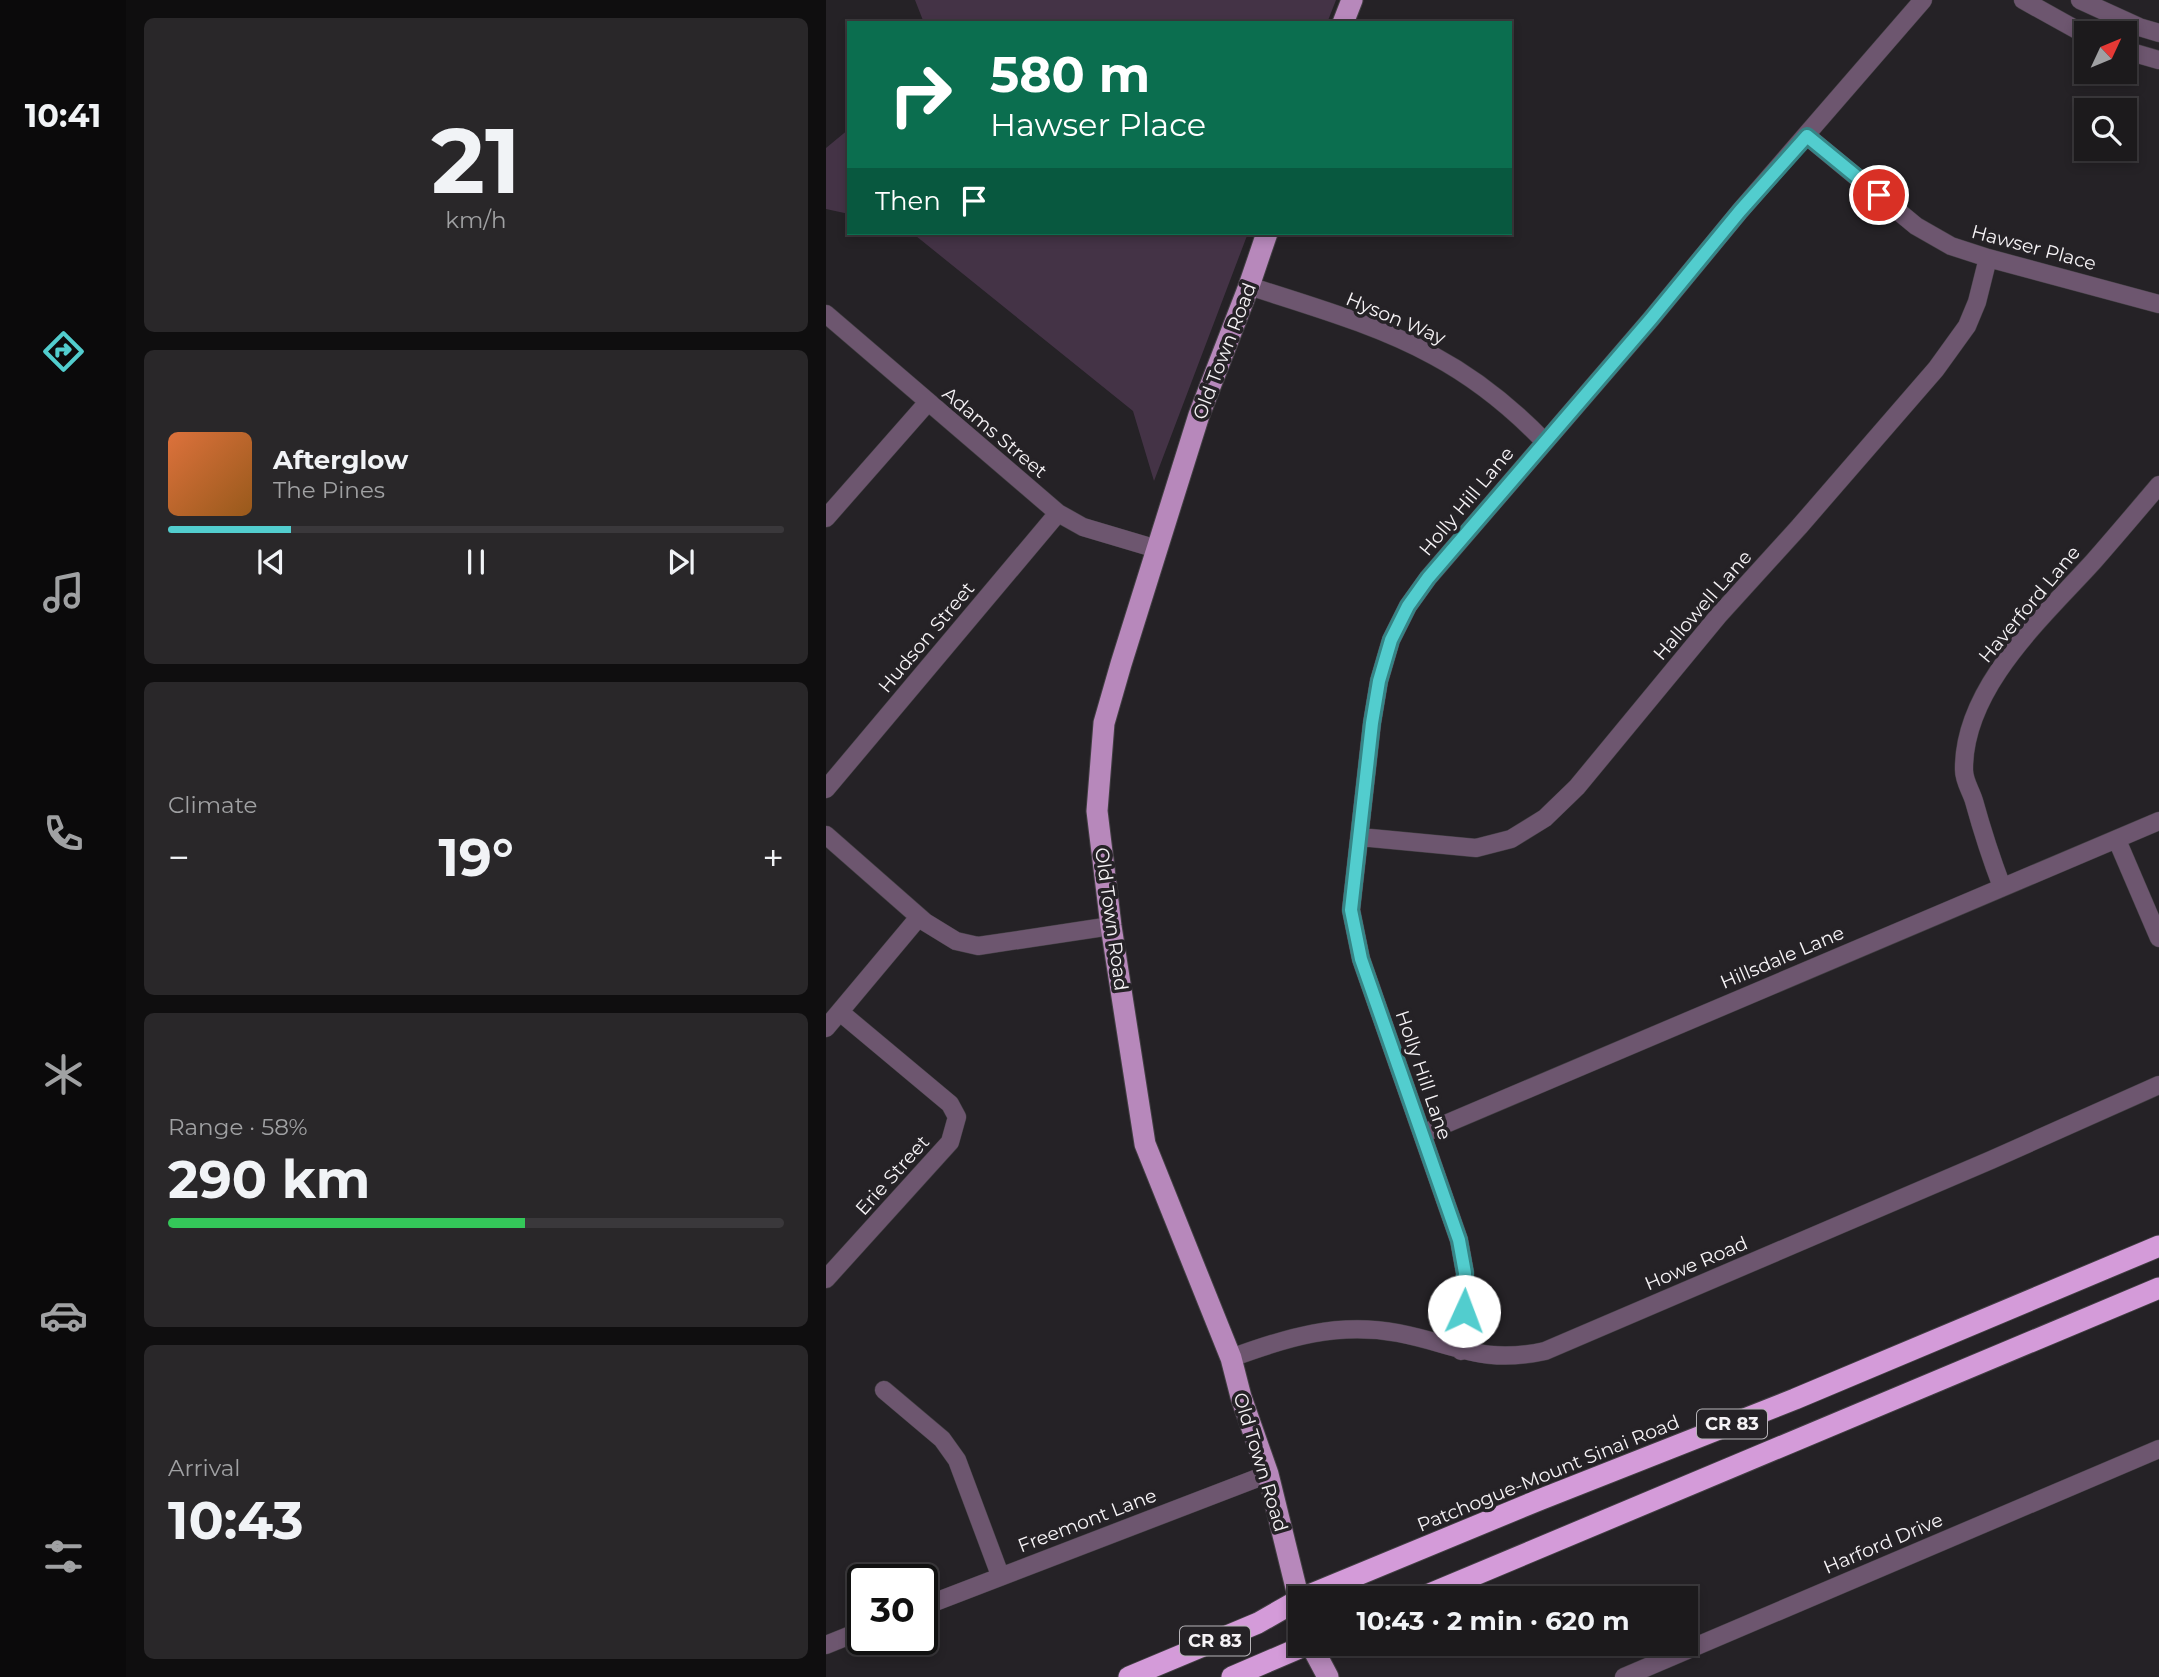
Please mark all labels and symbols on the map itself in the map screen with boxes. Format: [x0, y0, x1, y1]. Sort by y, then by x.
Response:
north arrow [2074, 21, 2137, 84]
pin [1849, 165, 1909, 225]
street label: Hawser Place [1969, 220, 2099, 275]
street label: Old Town Road [1188, 280, 1261, 423]
street label: Hyson Way [1343, 287, 1450, 350]
street label: Adams Street [938, 382, 1052, 483]
street label: Holly Hill Lane [1414, 442, 1519, 561]
street label: Haverford Lane [1974, 541, 2085, 668]
street label: Hallowell Lane [1648, 546, 1756, 665]
street label: Hudson Street [873, 577, 980, 697]
street label: Old Town Road [1090, 846, 1133, 992]
street label: Hillsdale Lane [1717, 921, 1848, 994]
street label: Holly Hill Lane [1391, 1007, 1456, 1143]
street label: Erie Street [851, 1131, 934, 1220]
street label: Howe Road [1641, 1231, 1751, 1295]
position arrow [1427, 1274, 1501, 1348]
street label: Old Town Road [1228, 1390, 1293, 1535]
road number: CR 83 [1697, 1409, 1767, 1438]
street label: Patchogue-Mount Sinai Road [1414, 1410, 1683, 1537]
street label: Freemont Lane [1015, 1483, 1160, 1557]
street label: Harford Drive [1820, 1508, 1946, 1579]
speed limit sign: 30 [847, 1564, 938, 1655]
road number: CR 83 [1180, 1626, 1250, 1656]

